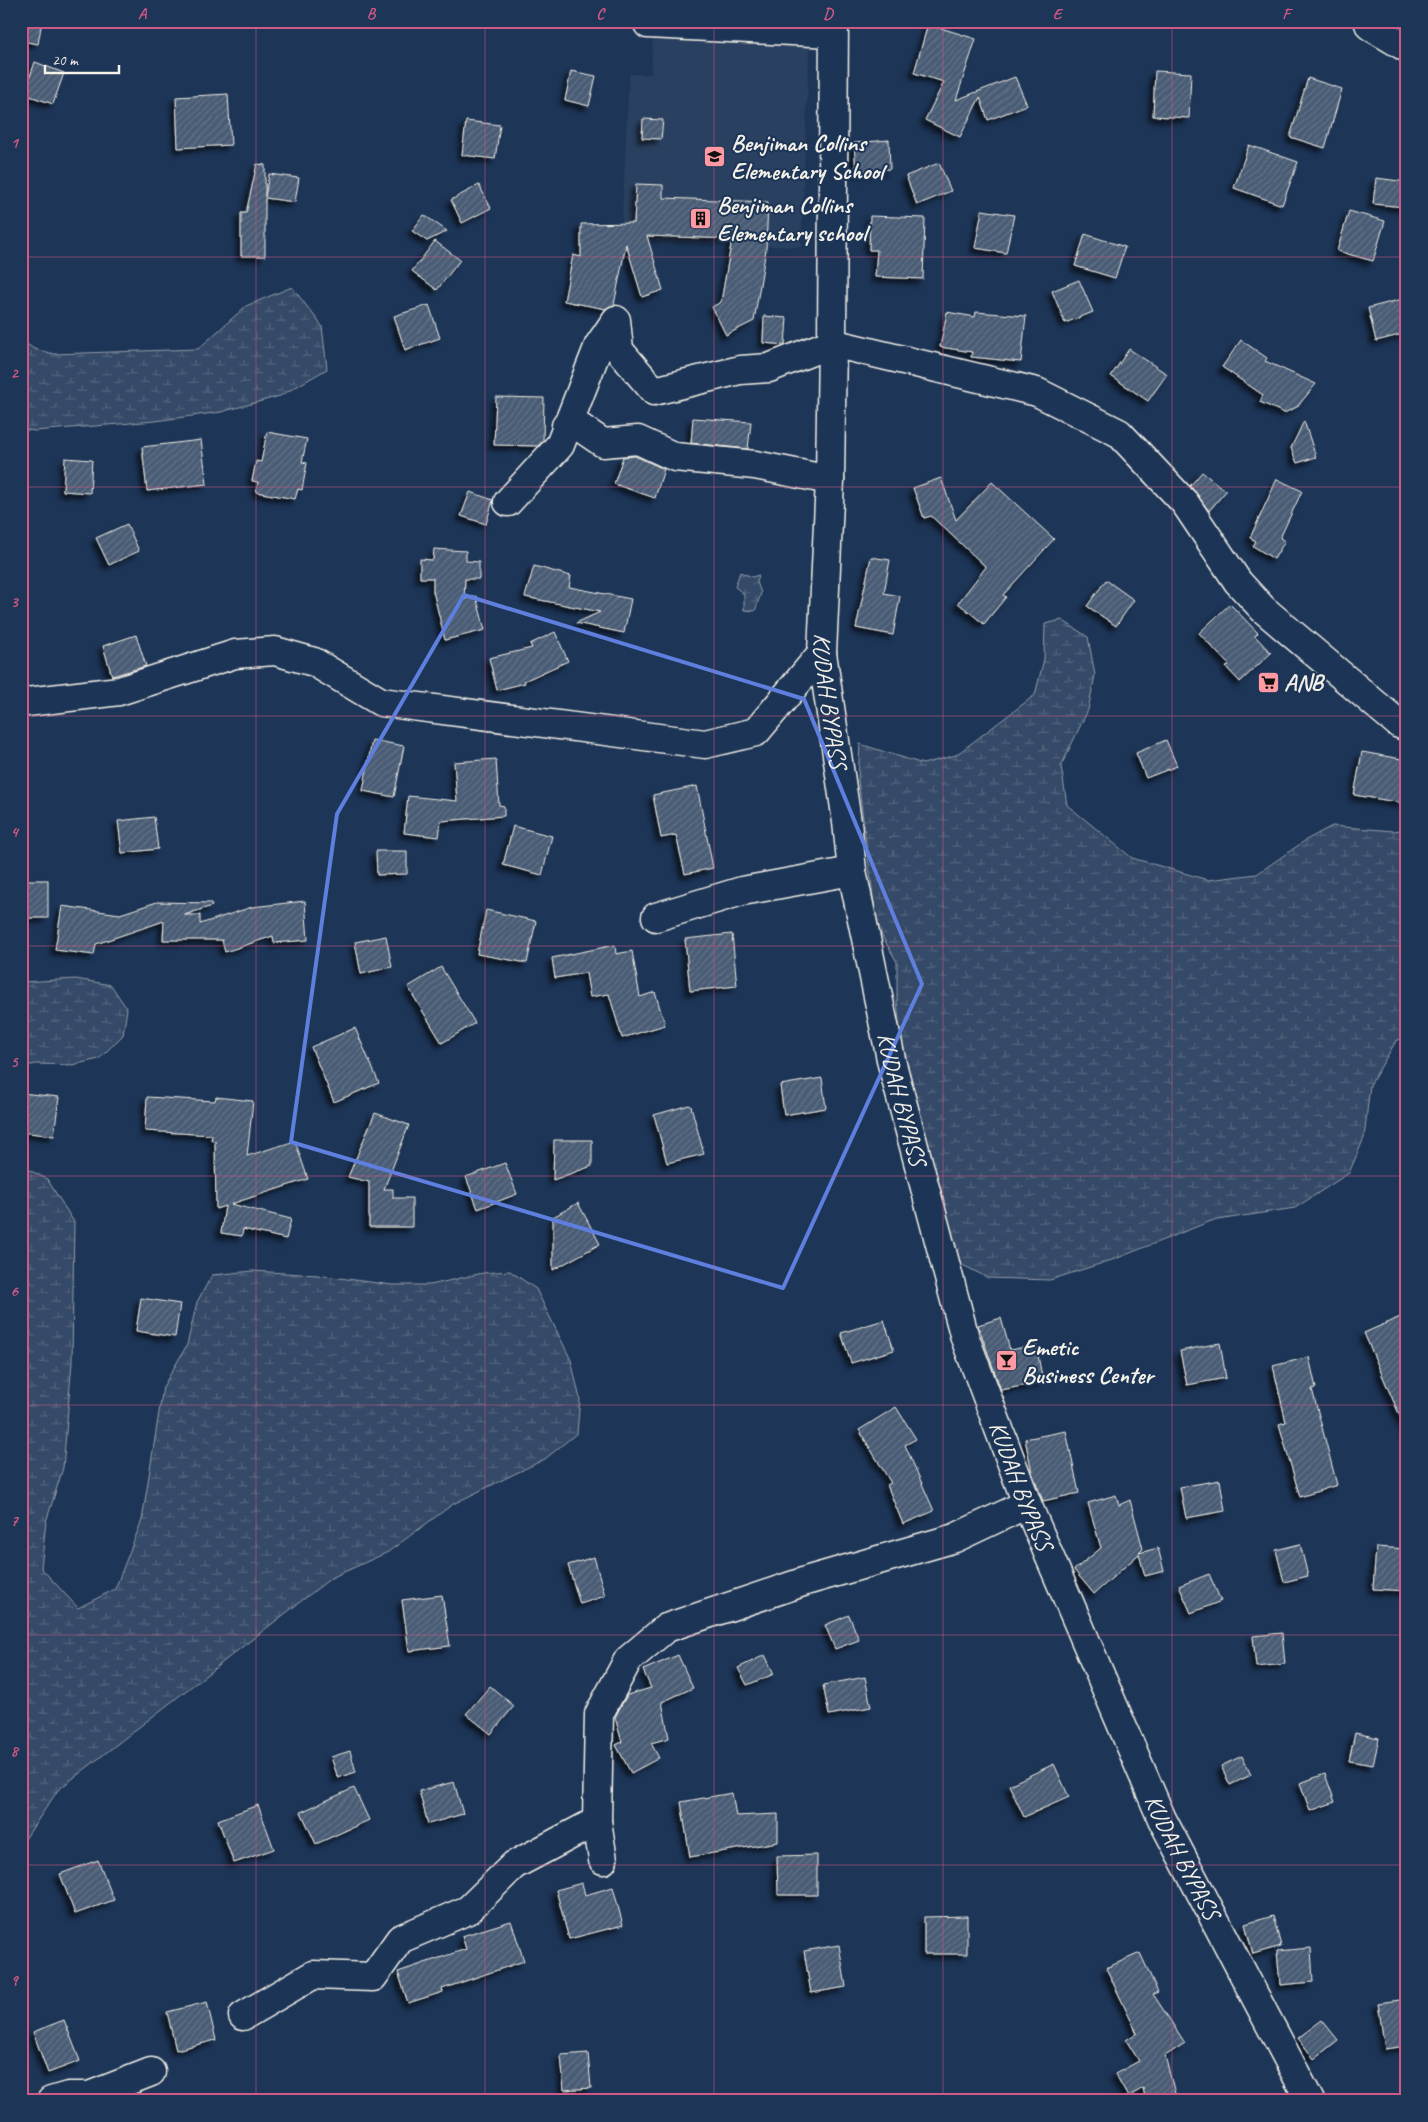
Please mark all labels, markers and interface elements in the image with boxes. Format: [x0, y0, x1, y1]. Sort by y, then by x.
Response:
text: A [138, 4, 148, 24]
text: B [367, 4, 377, 24]
text: C [596, 4, 606, 24]
text: D [823, 4, 834, 24]
text: E [1053, 4, 1064, 24]
text: F [1282, 4, 1293, 24]
scale bar [45, 42, 119, 74]
text: 20 m [52, 51, 79, 70]
place label: Benjiman Collins Elementary School [731, 128, 888, 186]
text: 1 [10, 133, 19, 153]
school or university icon: Benjiman Collins Elementary School [703, 145, 727, 169]
place label: Benjiman Collins Elementary school [717, 190, 871, 248]
building icon: Benjiman Collins Elementary school [689, 207, 713, 231]
text: 2 [10, 363, 19, 383]
text: 3 [10, 592, 19, 612]
street label: KUDAH BYPASS [807, 633, 854, 774]
place label: ANB [1284, 667, 1326, 697]
supermarket icon: ANB [1256, 670, 1280, 694]
text: 4 [10, 822, 19, 842]
street label: KUDAH BYPASS [871, 1030, 934, 1172]
text: 5 [11, 1052, 20, 1072]
text: 6 [10, 1281, 19, 1301]
place label: Emetic Business Center [1022, 1332, 1156, 1390]
bar icon: Emetic Business Center [994, 1349, 1018, 1373]
street label: KUDAH BYPASS [982, 1417, 1061, 1558]
text: 7 [10, 1511, 19, 1531]
text: 8 [10, 1741, 19, 1761]
street label: KUDAH BYPASS [1138, 1790, 1229, 1927]
text: 9 [10, 1970, 19, 1990]

